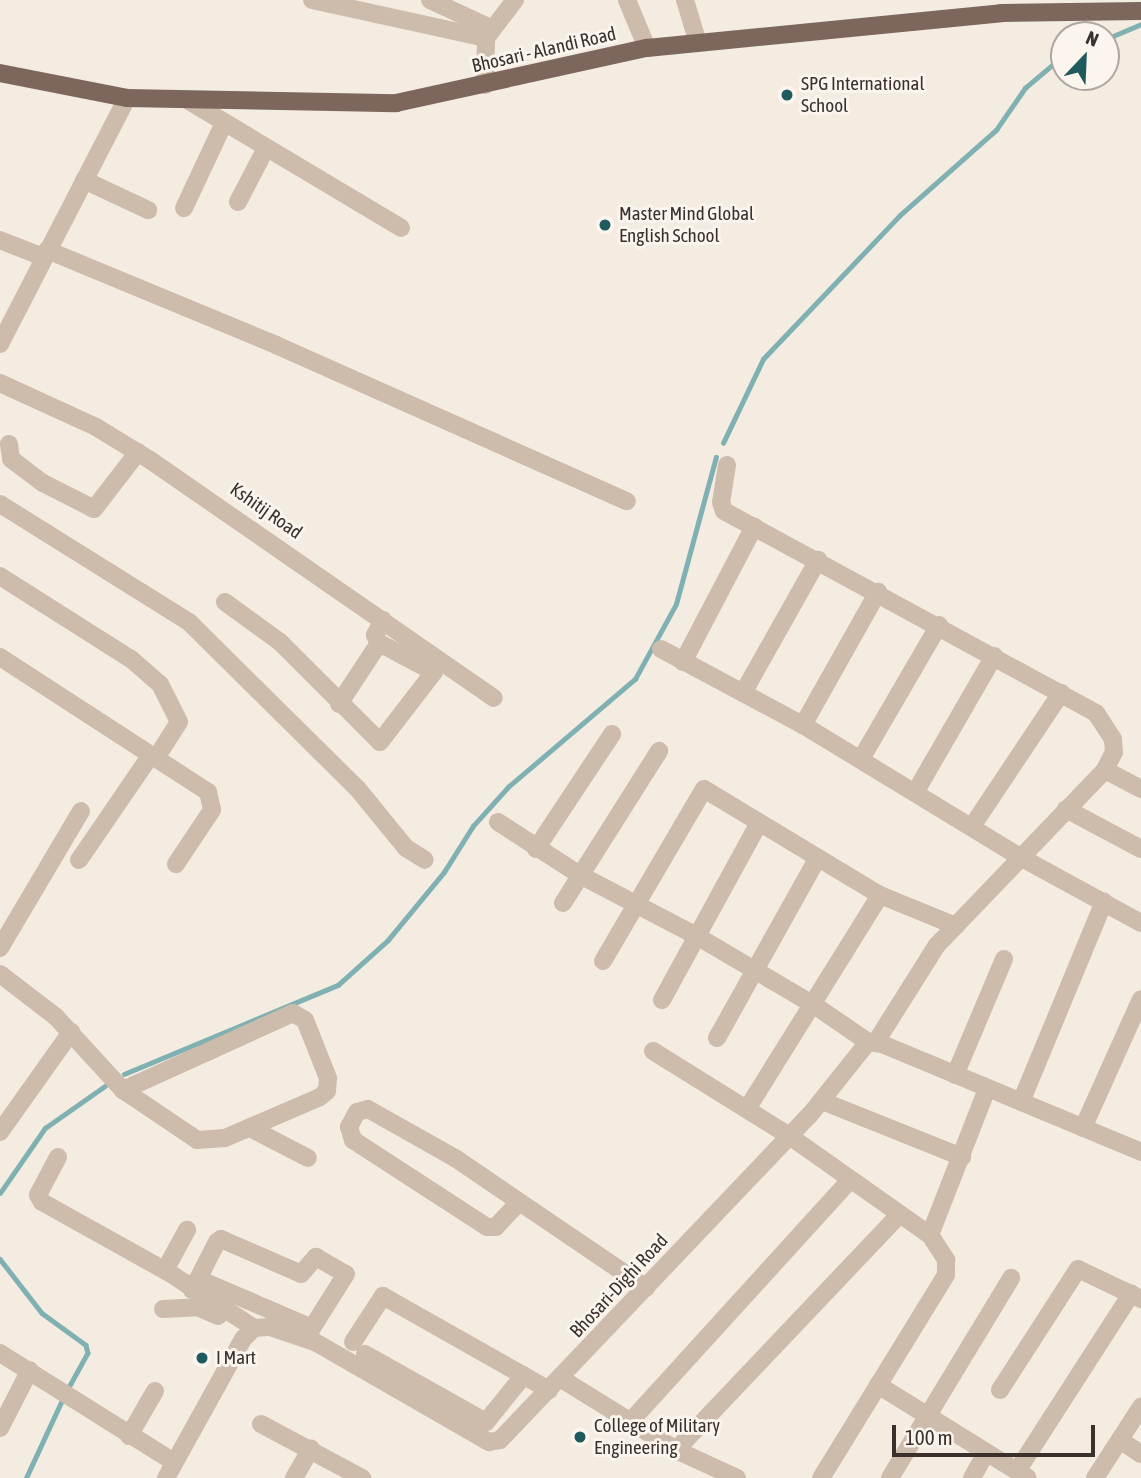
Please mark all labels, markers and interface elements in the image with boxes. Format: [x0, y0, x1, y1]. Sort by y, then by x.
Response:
north arrow [1050, 21, 1120, 91]
street label: Bhosari - Alandi Road [470, 22, 618, 78]
text: N [1083, 26, 1102, 51]
place label: SPG International School [801, 73, 924, 117]
marker: SPG International School [779, 87, 795, 103]
place label: Master Mind Global English School [619, 203, 754, 247]
marker: Master Mind Global English School [597, 217, 613, 233]
street label: Kshitij Road [226, 478, 306, 544]
street label: Bhosari-Dighi Road [565, 1230, 673, 1342]
place label: I Mart [216, 1347, 256, 1369]
marker: I Mart [194, 1350, 210, 1366]
scale bar [896, 1412, 1099, 1456]
place label: College of Military Engineering [594, 1415, 720, 1459]
text: 100 m [905, 1425, 953, 1449]
marker: College of Military Engineering [572, 1429, 588, 1445]

